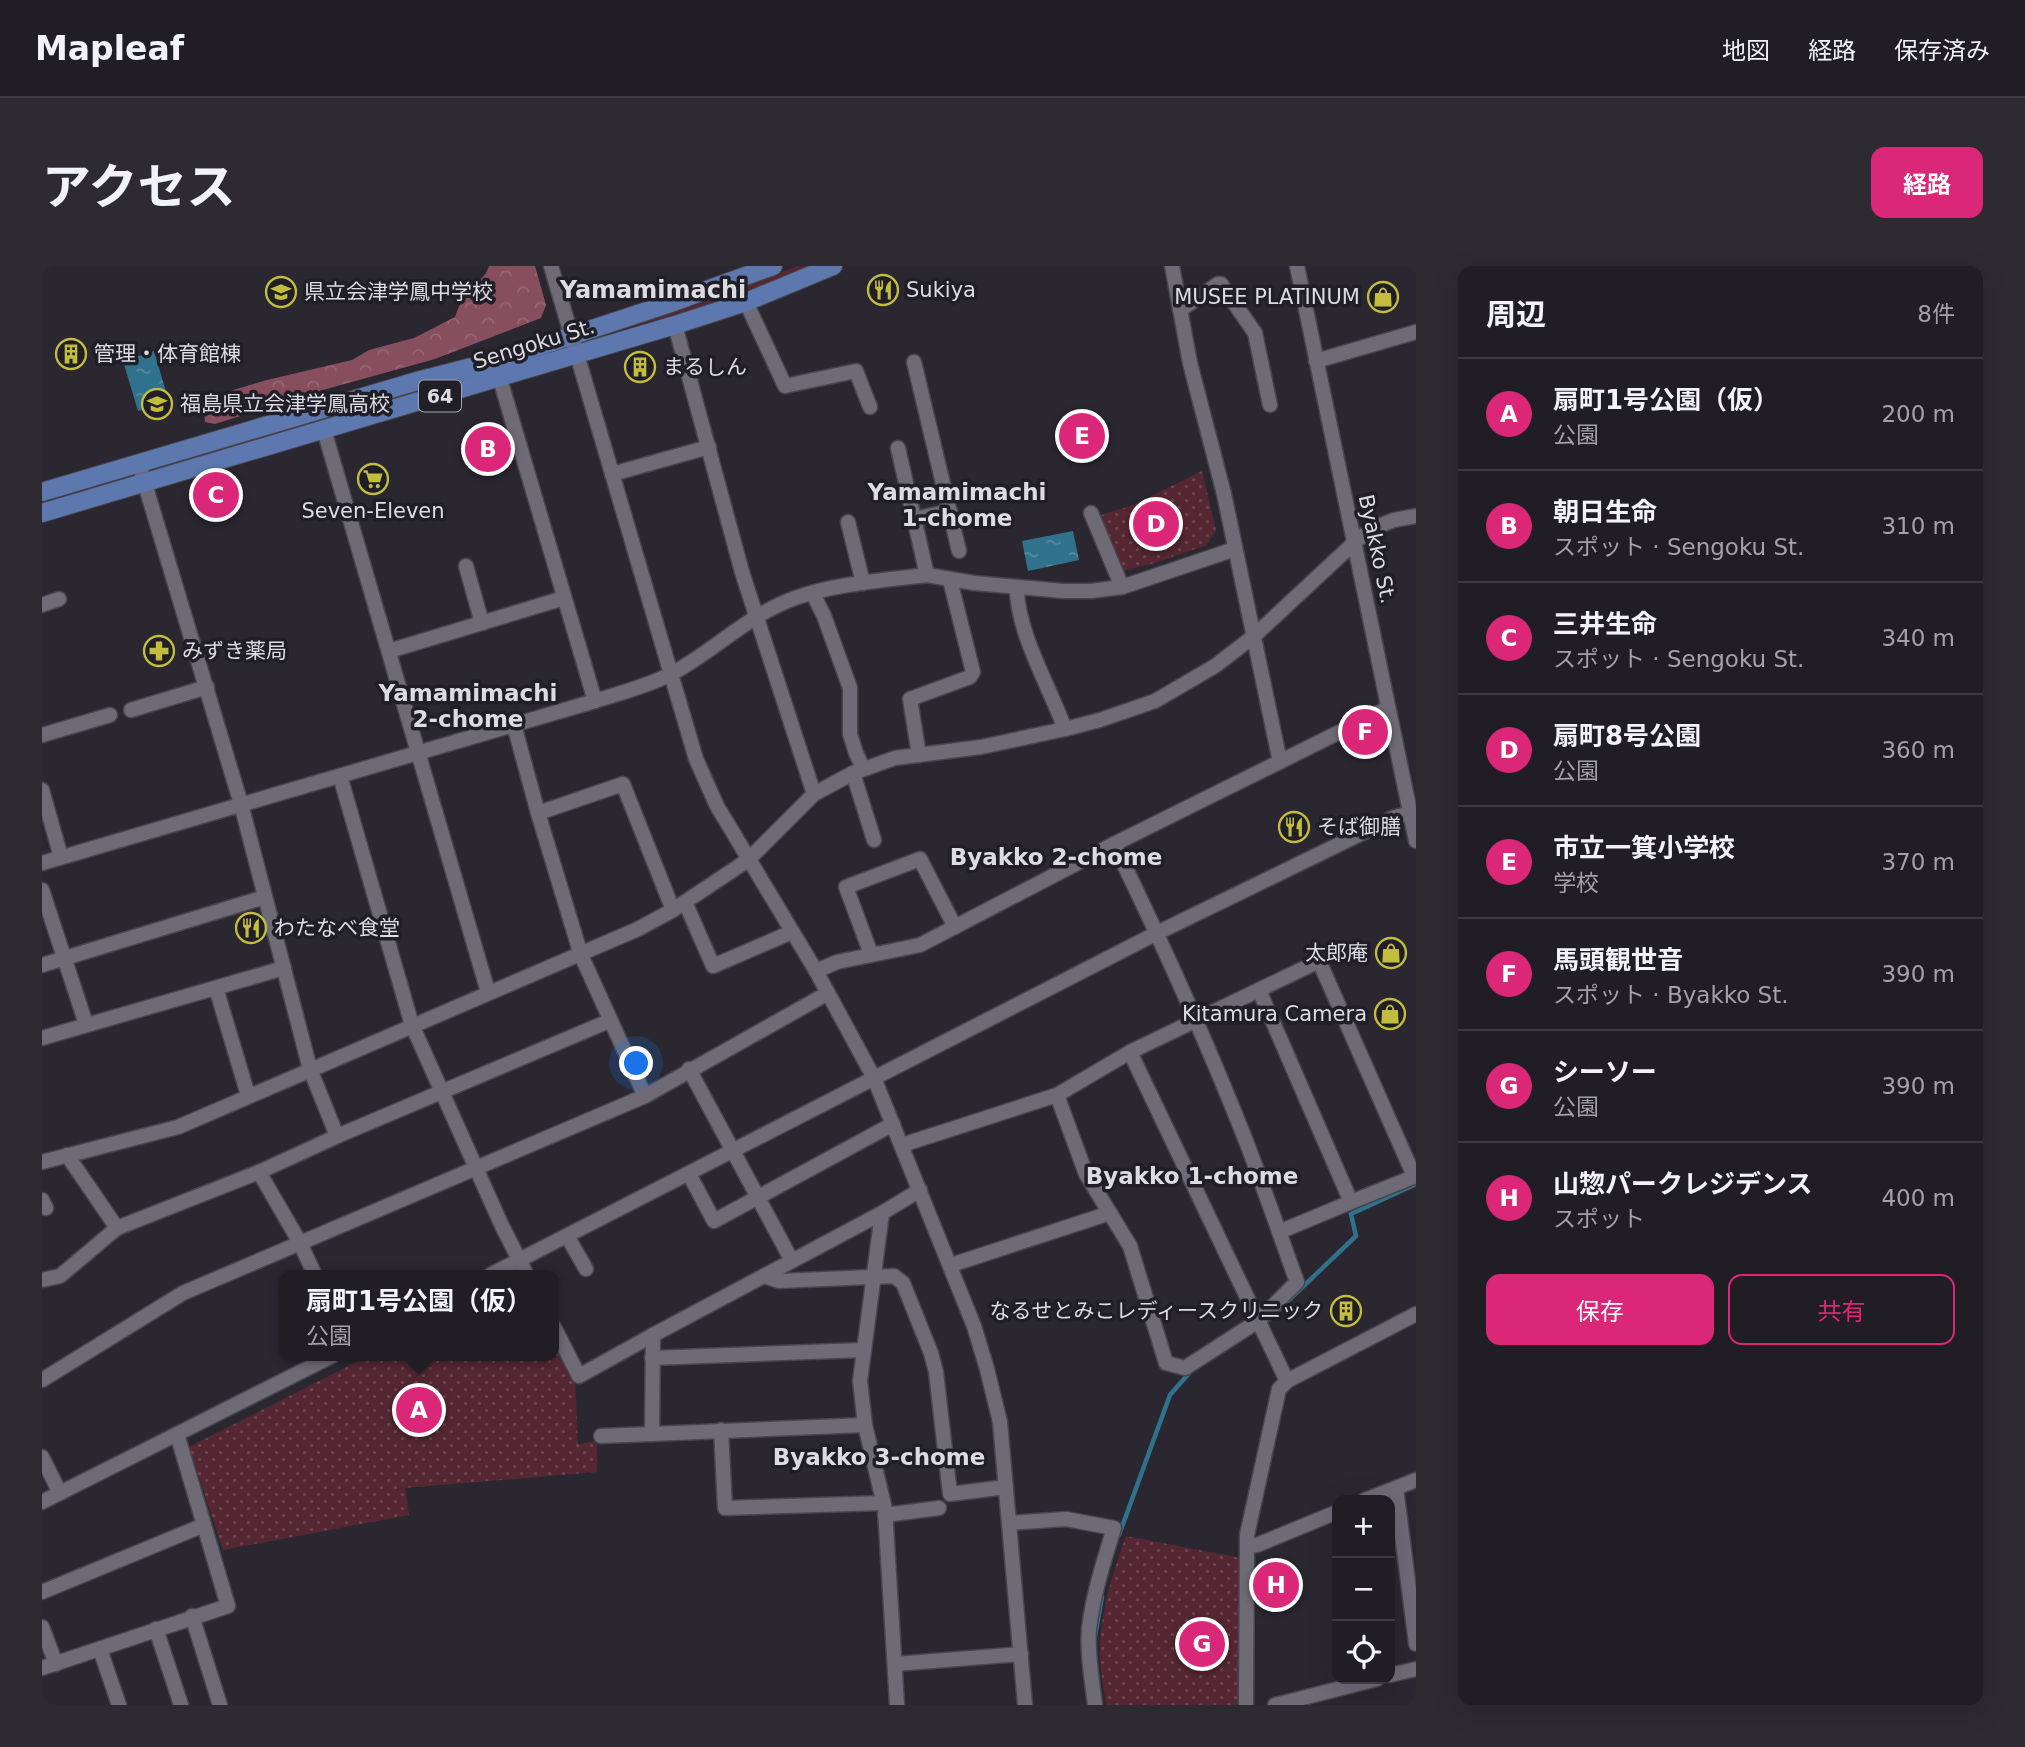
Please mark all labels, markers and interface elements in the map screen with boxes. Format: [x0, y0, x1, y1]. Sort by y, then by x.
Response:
text: Mapleaf [35, 29, 184, 68]
text: 地図 [1722, 37, 1770, 65]
text: 経路 [1808, 37, 1856, 65]
text: 保存済み [1894, 37, 1990, 65]
button: 経路 [1871, 147, 1983, 218]
text: アクセス [42, 159, 236, 216]
restaurant icon: Sukiya [866, 273, 900, 307]
school or university icon: 県立会津学鳳中学校 [264, 275, 298, 309]
district label: Yamamimachi [559, 276, 746, 304]
place label: Sukiya [906, 278, 976, 302]
place label: 県立会津学鳳中学校 [304, 280, 493, 304]
shop icon: MUSEE PLATINUM [1366, 280, 1400, 314]
place label: MUSEE PLATINUM [1174, 285, 1360, 309]
text: 周辺 [1486, 297, 1546, 332]
text: 8件 [1917, 301, 1955, 327]
street label: Sengoku St. [470, 314, 598, 374]
building icon: 管理・体育館棟 [54, 337, 88, 371]
place label: 管理・体育館棟 [94, 342, 241, 366]
building icon: まるしん [623, 350, 657, 384]
place label: まるしん [663, 355, 747, 379]
road number: 64 [419, 380, 461, 412]
text: 扇町1号公園（仮） [1553, 385, 1779, 415]
school or university icon: 福島県立会津学鳳高校 [140, 387, 174, 421]
place label: 福島県立会津学鳳高校 [180, 392, 390, 416]
text: A [1500, 401, 1518, 427]
text: 200 m [1881, 401, 1955, 427]
pin: E [1059, 410, 1105, 462]
text: 公園 [1553, 422, 1599, 448]
pin: B [465, 423, 511, 475]
supermarket icon: Seven-Eleven [356, 462, 390, 496]
pin: C [193, 469, 239, 521]
district label: Yamamimachi 1-chome [867, 479, 1046, 531]
street label: Byakko St. [1354, 492, 1400, 606]
text: 朝日生命 [1553, 497, 1657, 527]
pin: D [1133, 498, 1179, 550]
place label: Seven-Eleven [301, 499, 445, 523]
text: B [1500, 513, 1518, 539]
text: 310 m [1881, 513, 1955, 539]
text: スポット · Sengoku St. [1553, 534, 1804, 560]
text: 三井生命 [1553, 609, 1657, 639]
text: C [1501, 625, 1517, 651]
text: 340 m [1881, 625, 1955, 651]
pharmacy icon: みずき薬局 [142, 634, 176, 668]
place label: みずき薬局 [182, 639, 287, 663]
text: スポット · Sengoku St. [1553, 646, 1804, 672]
district label: Yamamimachi 2-chome [378, 680, 557, 732]
pin: F [1342, 706, 1388, 758]
text: 扇町8号公園 [1553, 721, 1701, 751]
text: D [1499, 737, 1519, 763]
text: 360 m [1881, 737, 1955, 763]
text: 公園 [1553, 758, 1599, 784]
restaurant icon: そば御膳 [1277, 810, 1311, 844]
place label: そば御膳 [1317, 815, 1401, 839]
text: 市立一箕小学校 [1553, 833, 1735, 863]
district label: Byakko 2-chome [950, 844, 1162, 870]
text: E [1501, 849, 1517, 875]
text: 370 m [1881, 849, 1955, 875]
text: 学校 [1553, 870, 1599, 896]
restaurant icon: わたなべ食堂 [234, 911, 268, 945]
place label: わたなべ食堂 [274, 916, 400, 940]
shop icon: 太郎庵 [1374, 936, 1408, 970]
place label: 太郎庵 [1305, 941, 1368, 965]
text: 馬頭観世音 [1553, 945, 1683, 975]
text: F [1501, 961, 1517, 987]
text: 390 m [1881, 961, 1955, 987]
text: スポット · Byakko St. [1553, 982, 1789, 1008]
shop icon: Kitamura Camera [1373, 997, 1407, 1031]
place label: Kitamura Camera [1182, 1002, 1367, 1026]
your location [619, 1046, 653, 1080]
text: シーソー [1553, 1057, 1657, 1087]
text: G [1500, 1073, 1518, 1099]
text: 390 m [1881, 1073, 1955, 1099]
text: 公園 [1553, 1094, 1599, 1120]
district label: Byakko 1-chome [1086, 1163, 1298, 1189]
text: 山惣パークレジデンス [1553, 1169, 1812, 1199]
text: H [1499, 1185, 1519, 1211]
text: 400 m [1881, 1185, 1955, 1211]
text: スポット [1553, 1206, 1645, 1232]
popup [279, 1270, 559, 1361]
button: 保存 [1486, 1274, 1714, 1345]
button: 共有 [1728, 1274, 1955, 1345]
text: 扇町1号公園（仮） [306, 1286, 532, 1316]
building icon: なるせとみこレディースクリニック [1329, 1294, 1363, 1328]
place label: なるせとみこレディースクリニック [990, 1299, 1323, 1323]
text: 公園 [306, 1323, 352, 1349]
pin: A [396, 1384, 442, 1436]
district label: Byakko 3-chome [773, 1444, 985, 1470]
map controls [1332, 1495, 1395, 1684]
button: + [1332, 1495, 1395, 1558]
button: − [1332, 1558, 1395, 1621]
pin: H [1253, 1559, 1299, 1611]
pin: G [1179, 1618, 1225, 1670]
button: locate [1332, 1621, 1395, 1684]

